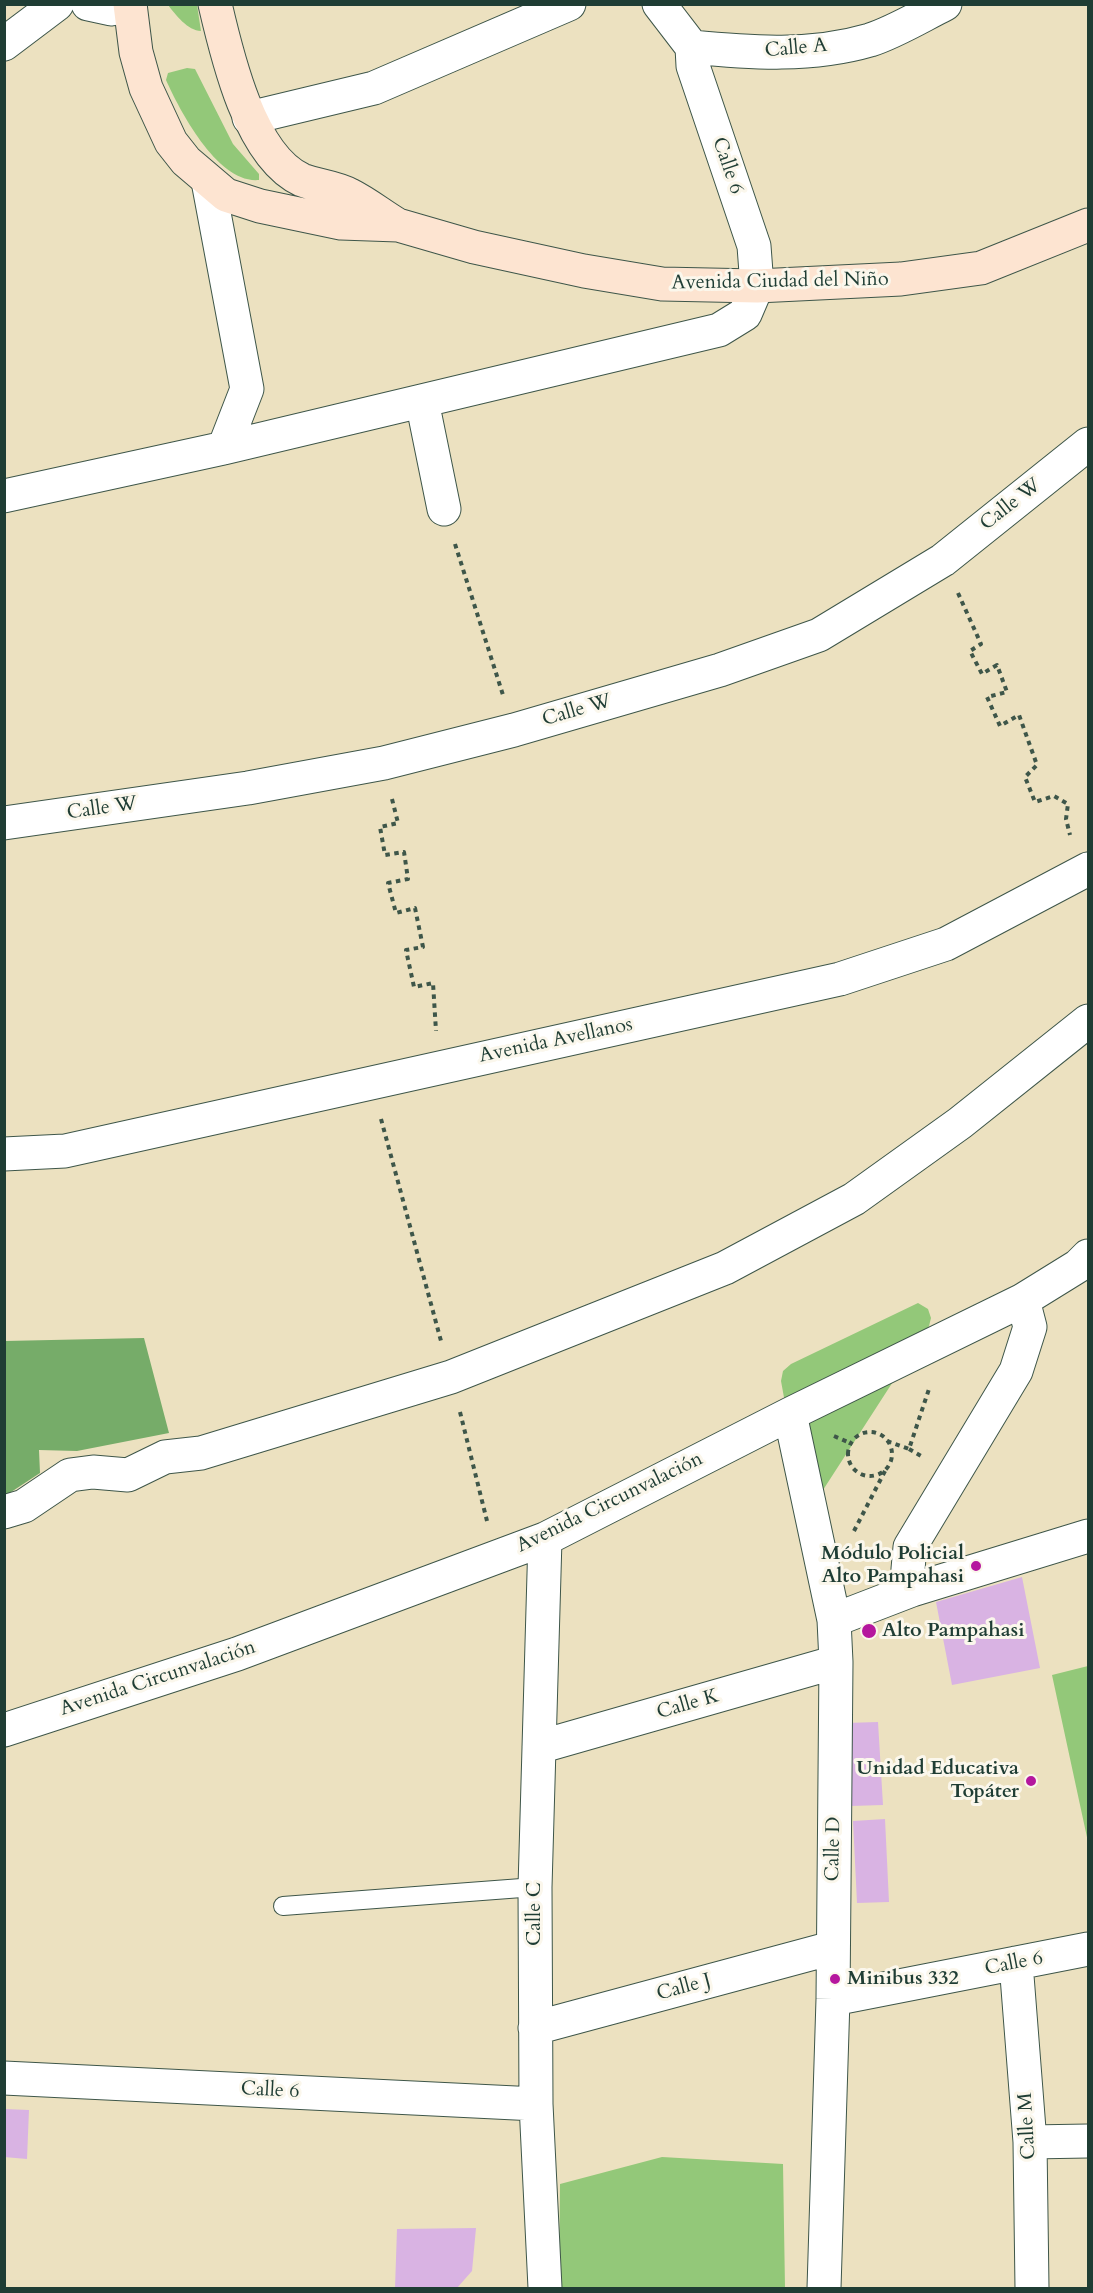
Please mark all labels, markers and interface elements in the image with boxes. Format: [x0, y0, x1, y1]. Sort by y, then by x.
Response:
street label: Calle A [764, 34, 828, 64]
street label: Calle 6 [706, 134, 748, 198]
street label: Avenida Ciudad del Niño [671, 268, 889, 296]
street label: Calle W [976, 474, 1046, 536]
street label: Calle W [540, 690, 614, 732]
street label: Calle W [65, 792, 139, 826]
street label: Avenida Avellanos [477, 1013, 635, 1069]
street label: Avenida Circunvalación [513, 1447, 707, 1559]
place label: Módulo Policial Alto Pampahasi [821, 1542, 964, 1589]
marker: Módulo Policial Alto Pampahasi [969, 1559, 983, 1573]
place label: Alto Pampahasi [882, 1619, 1025, 1643]
marker: Alto Pampahasi [860, 1622, 878, 1640]
street label: Avenida Circunvalación [57, 1636, 259, 1722]
street label: Calle K [654, 1685, 722, 1725]
place label: Unidad Educativa Topáter [856, 1757, 1019, 1804]
marker: Unidad Educativa Topáter [1024, 1774, 1038, 1788]
street label: Calle D [821, 1816, 847, 1882]
street label: Calle C [523, 1882, 547, 1946]
street label: Calle 6 [983, 1947, 1045, 1981]
place label: Minibus 332 [847, 1967, 959, 1991]
street label: Calle J [654, 1969, 714, 2007]
marker: Minibus 332 [828, 1972, 842, 1986]
street label: Calle 6 [240, 2077, 300, 2105]
street label: Calle M [1014, 2092, 1042, 2160]

